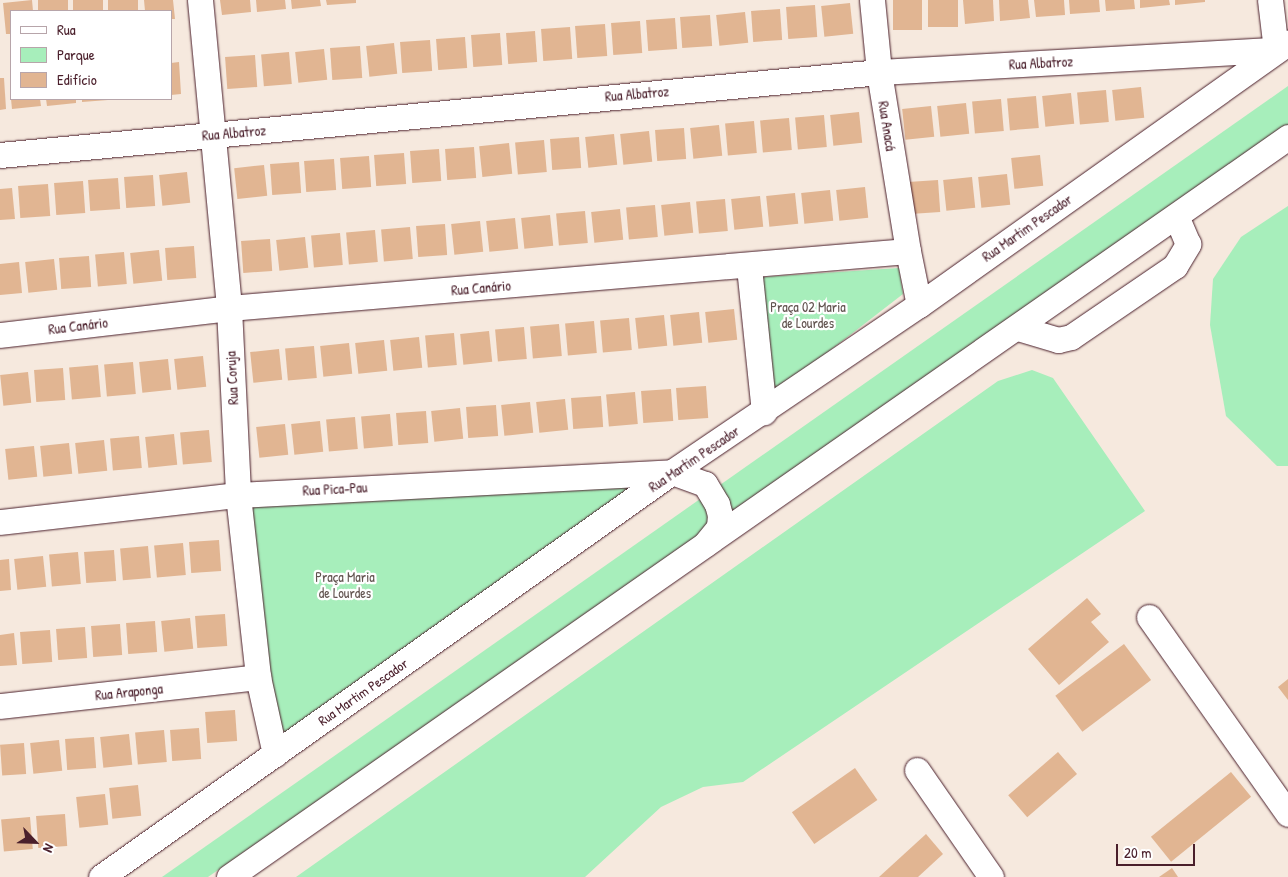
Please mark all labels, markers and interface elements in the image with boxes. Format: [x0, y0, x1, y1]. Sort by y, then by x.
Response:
legend [10, 10, 172, 100]
text: Rua [57, 19, 76, 40]
text: Parque [57, 44, 95, 65]
street label: Rua Albatroz [1008, 53, 1074, 73]
text: Edifício [57, 69, 97, 90]
street label: Rua Albatroz [604, 83, 670, 105]
street label: Rua Anacá [875, 100, 899, 152]
street label: Rua Albatroz [201, 122, 267, 144]
street label: Rua Martim Pescador [979, 191, 1075, 265]
street label: Rua Canário [450, 277, 512, 299]
park label: Praça 02 Maria de Lourdes [770, 299, 846, 332]
street label: Rua Canário [47, 314, 109, 338]
street label: Rua Coruja [222, 351, 242, 405]
street label: Rua Martim Pescador [645, 422, 743, 496]
street label: Rua Pica-Pau [302, 479, 368, 499]
park label: Praça Maria de Lourdes [315, 569, 375, 602]
street label: Rua Martim Pescador [315, 655, 411, 729]
street label: Rua Araponga [94, 680, 164, 704]
north arrow [10, 817, 60, 867]
scale bar [1118, 834, 1197, 866]
text: N [39, 841, 59, 856]
text: 20 m [1124, 842, 1151, 863]

